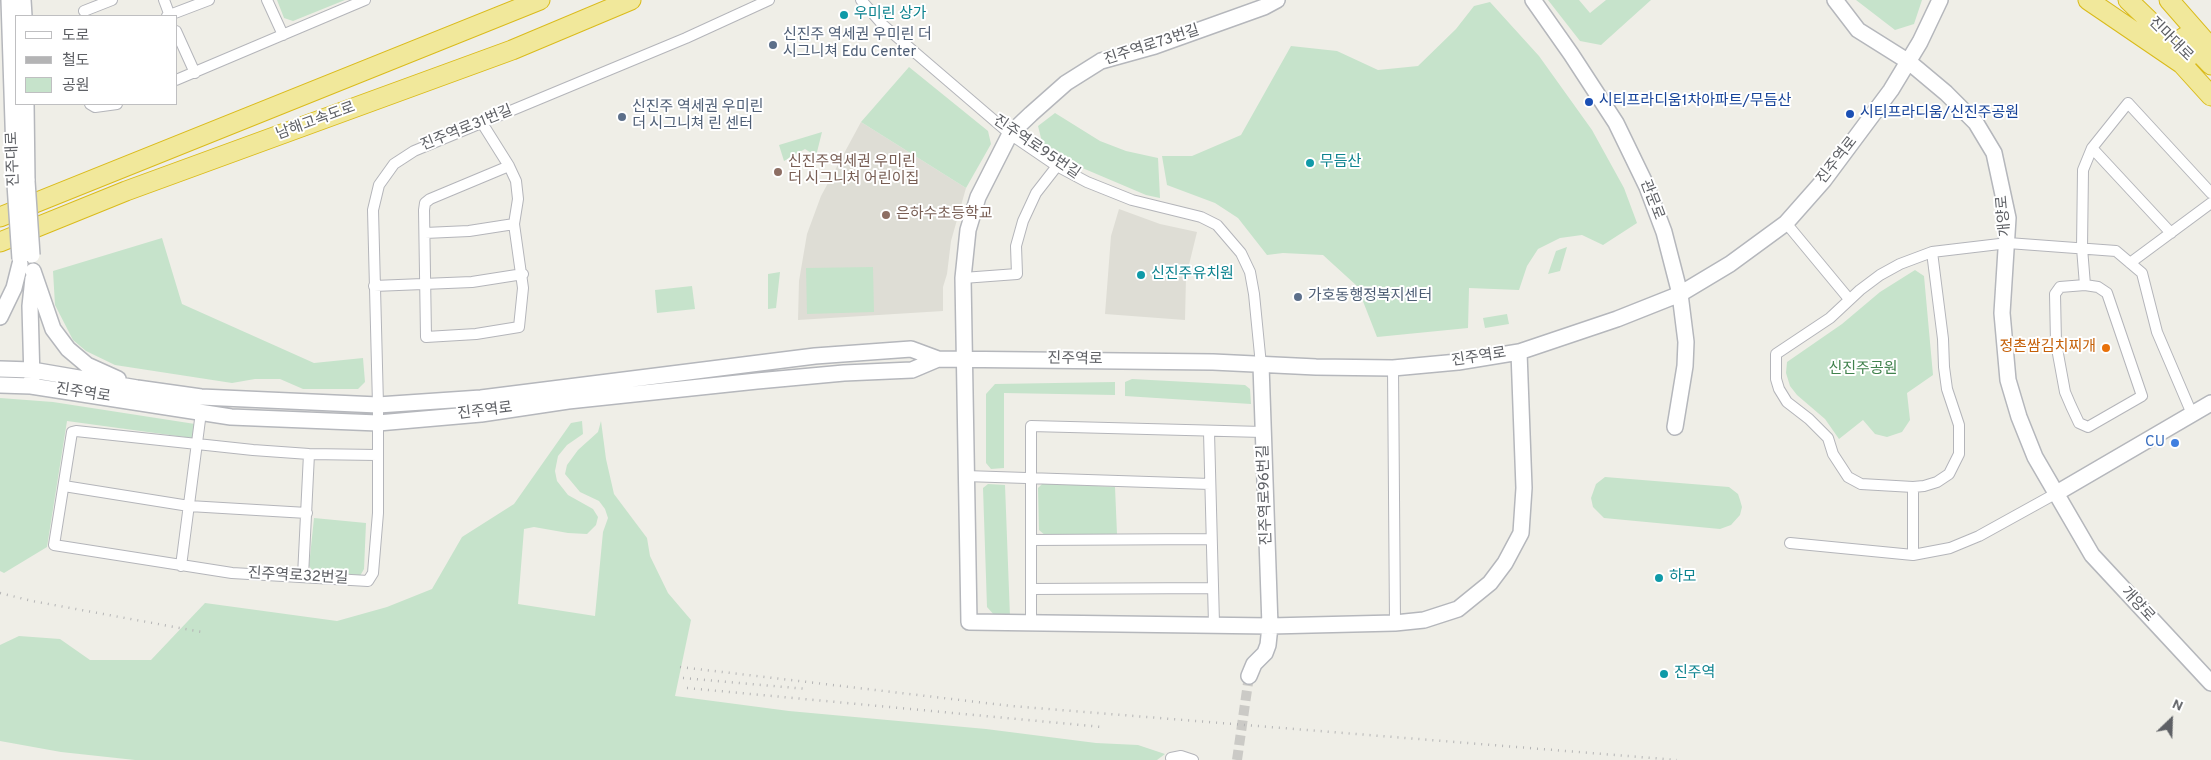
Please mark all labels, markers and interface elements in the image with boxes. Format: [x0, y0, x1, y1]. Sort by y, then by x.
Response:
place label: 우미린 상가 [854, 6, 927, 24]
marker: 우미린 상가 [838, 9, 850, 21]
street label: 진마대로 [2144, 14, 2196, 66]
legend [15, 15, 178, 105]
street label: 진주역로73번길 [1102, 22, 1202, 70]
text: 도로 [62, 27, 90, 46]
place label: 신진주 역세권 우미린 더 시그니쳐 Edu Center [783, 27, 932, 62]
marker: 신진주 역세권 우미린 더 시그니쳐 Edu Center [767, 39, 779, 51]
text: 철도 [62, 52, 90, 71]
text: 공원 [62, 77, 90, 96]
place label: 시티프라디움1차아파트/무듬산 [1599, 93, 1791, 111]
marker: 시티프라디움1차아파트/무듬산 [1583, 96, 1595, 108]
street label: 남해고속도로 [274, 99, 358, 145]
place label: 신진주 역세권 우미린 더 시그니쳐 린 센터 [632, 99, 763, 134]
street label: 진주역로31번길 [418, 102, 516, 156]
place label: 시티프라디움/신진주공원 [1860, 105, 2019, 123]
marker: 시티프라디움/신진주공원 [1844, 108, 1856, 120]
marker: 신진주 역세권 우미린 더 시그니쳐 린 센터 [616, 111, 628, 123]
street label: 진주역로95번길 [989, 112, 1083, 184]
street label: 진주대로 [4, 131, 24, 187]
street label: 진주역로 [1814, 134, 1862, 188]
place label: 신진주역세권 우미린 더 시그니처 어린이집 [788, 154, 919, 189]
place label: 무듬산 [1320, 154, 1361, 172]
marker: 무듬산 [1304, 157, 1316, 169]
marker: 신진주역세권 우미린 더 시그니처 어린이집 [772, 166, 784, 178]
street label: 관문로 [1635, 177, 1667, 223]
street label: 개양로 [1994, 195, 2016, 237]
place label: 은하수초등학교 [896, 206, 993, 224]
marker: 은하수초등학교 [880, 209, 892, 221]
place label: 신진주유치원 [1151, 266, 1234, 284]
marker: 신진주유치원 [1135, 269, 1147, 281]
place label: 가호동행정복지센터 [1308, 288, 1432, 306]
marker: 가호동행정복지센터 [1292, 291, 1304, 303]
place label: 정촌쌈김치찌개 [1999, 339, 2096, 357]
marker: 정촌쌈김치찌개 [2100, 342, 2112, 354]
street label: 진주역로 [1450, 345, 1508, 371]
street label: 진주역로 [1047, 351, 1103, 369]
park label: 신진주공원 [1829, 361, 1897, 379]
street label: 진주역로 [54, 381, 112, 407]
street label: 진주역로 [457, 400, 513, 424]
place label: CU [2145, 434, 2165, 452]
marker: CU [2169, 437, 2181, 449]
street label: 진주역로96번길 [1255, 444, 1277, 546]
street label: 진주역로32번길 [247, 565, 349, 589]
place label: 하모 [1669, 569, 1697, 587]
marker: 하모 [1653, 572, 1665, 584]
street label: 개양로 [2116, 584, 2158, 626]
place label: 진주역 [1674, 665, 1715, 683]
marker: 진주역 [1658, 668, 1670, 680]
north arrow [2146, 695, 2196, 745]
text: N [2169, 696, 2185, 716]

